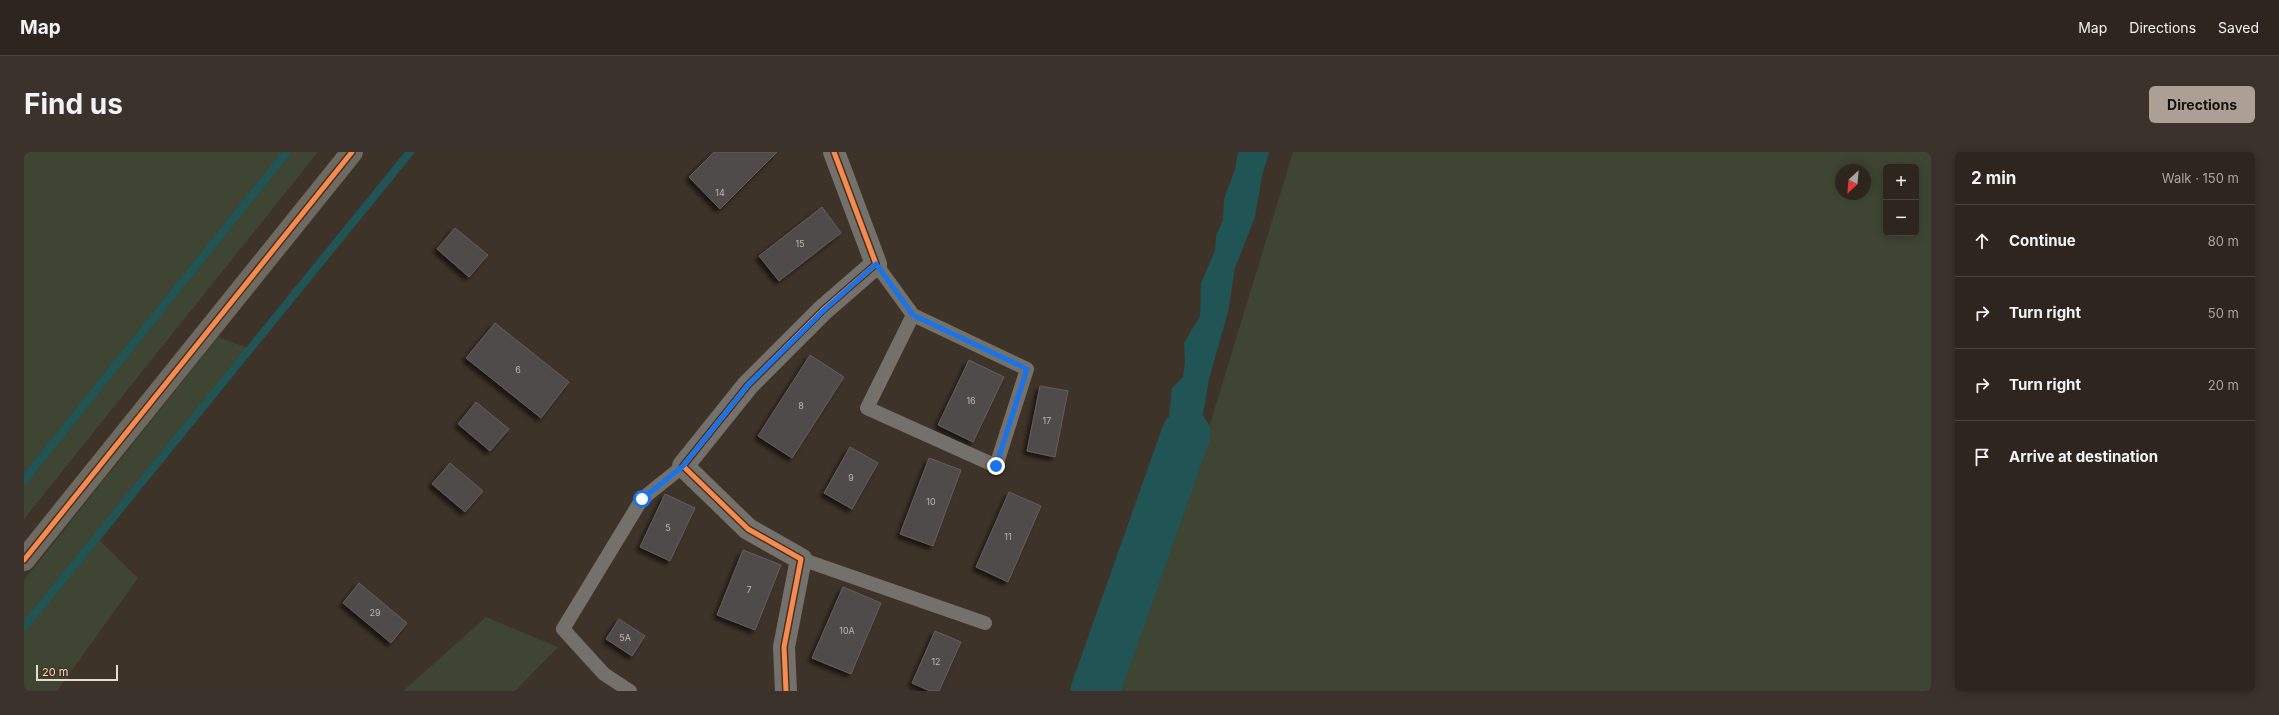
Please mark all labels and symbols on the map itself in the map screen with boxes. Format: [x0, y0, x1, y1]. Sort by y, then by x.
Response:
north arrow [1835, 164, 1871, 200]
house number: 14 [715, 187, 725, 198]
house number: 15 [795, 238, 805, 249]
house number: 6 [515, 364, 521, 375]
house number: 16 [966, 395, 976, 406]
house number: 8 [798, 400, 804, 411]
house number: 17 [1043, 415, 1051, 426]
route end [987, 457, 1005, 475]
house number: 9 [848, 472, 854, 483]
route start [633, 490, 651, 508]
house number: 10 [926, 496, 936, 507]
house number: 5 [665, 522, 671, 533]
house number: 11 [1004, 531, 1012, 542]
house number: 7 [746, 584, 752, 595]
house number: 29 [369, 607, 381, 618]
house number: 10А [839, 625, 855, 636]
house number: 5А [619, 632, 631, 643]
house number: 12 [931, 656, 941, 667]
scale bar [36, 663, 118, 682]

